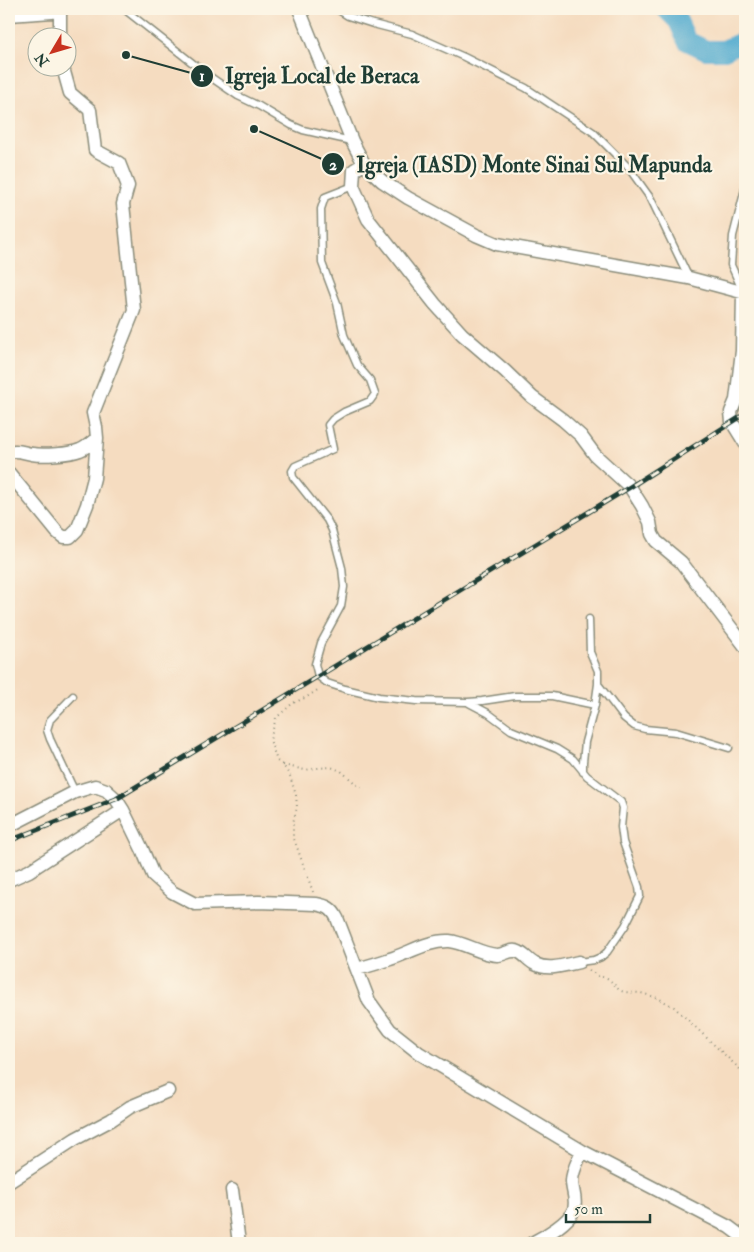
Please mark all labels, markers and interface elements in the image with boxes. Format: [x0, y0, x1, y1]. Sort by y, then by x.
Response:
north arrow [28, 28, 78, 78]
text: N [31, 49, 53, 71]
callout: Igreja Local de Beraca [190, 57, 429, 94]
text: Igreja Local de Beraca [225, 62, 420, 91]
text: 1 [199, 67, 205, 86]
callout: Igreja (IASD) Monte Sinai Sul Mapunda [321, 146, 721, 183]
text: Igreja (IASD) Monte Sinai Sul Mapunda [356, 151, 713, 180]
text: 2 [329, 156, 337, 175]
scale bar [566, 1192, 650, 1224]
text: 50 m [574, 1200, 603, 1219]

